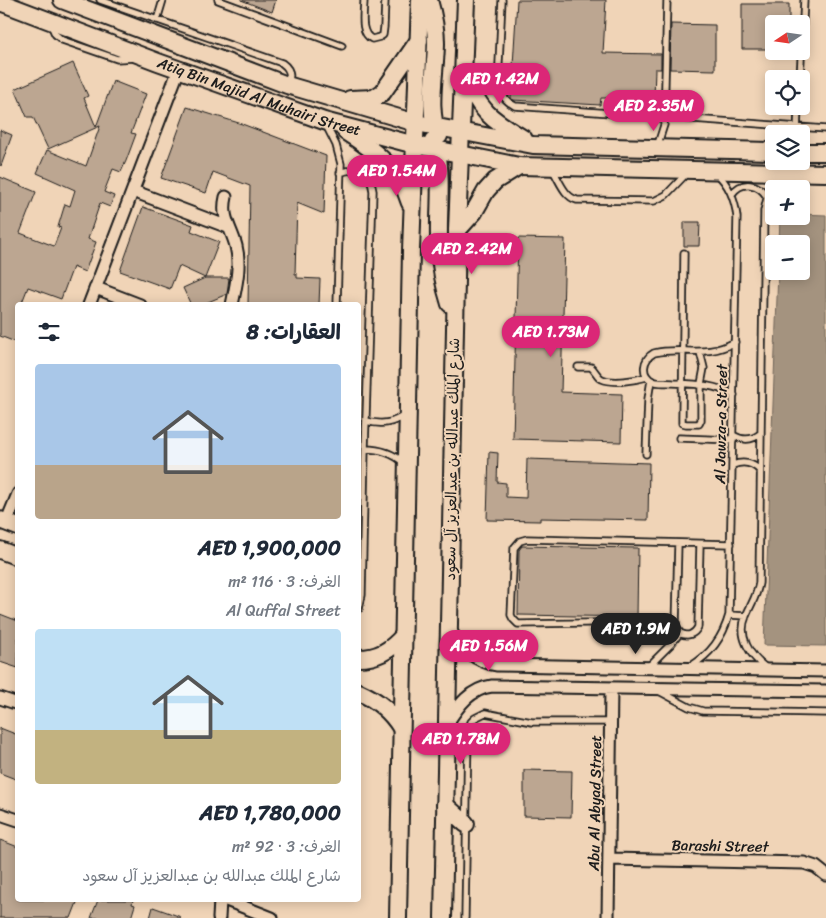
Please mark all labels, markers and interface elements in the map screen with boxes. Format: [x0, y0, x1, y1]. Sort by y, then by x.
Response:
north arrow [765, 15, 810, 60]
map controls [765, 15, 810, 280]
street label: Atiq Bin Majid Al Muhairi Street [153, 49, 364, 143]
pin: AED 1.42M [443, 62, 557, 105]
text: AED 1.42M [461, 64, 539, 93]
button: locate [765, 70, 810, 115]
pin: AED 2.35M [597, 90, 711, 132]
text: AED 2.35M [614, 91, 694, 120]
button: layers [765, 125, 810, 170]
pin: AED 1.54M [340, 154, 454, 197]
text: AED 1.54M [358, 156, 436, 185]
button: + [765, 180, 810, 225]
pin: AED 2.42M [415, 232, 529, 275]
text: AED 2.42M [432, 234, 512, 263]
button: − [765, 235, 810, 280]
text: العقارات: 8 [246, 313, 341, 351]
pin: AED 1.73M [494, 316, 608, 358]
text: AED 1.73M [513, 317, 589, 346]
icon: filters [35, 318, 63, 346]
street label: شارع الملك عبدالله بن عبدالعزيز آل سعود [437, 337, 467, 581]
street label: Al Jawza-a Street [707, 363, 735, 485]
icon: home [143, 397, 233, 487]
text: AED 1,900,000 [198, 529, 341, 567]
text: الغرف: 3 · 116 m² [228, 567, 341, 596]
text: Al Quffal Street [226, 596, 341, 625]
pin: AED 1.9M [584, 612, 688, 655]
text: AED 1.9M [602, 614, 670, 643]
pin: AED 1.56M [432, 630, 546, 672]
text: AED 1.56M [450, 631, 528, 660]
icon: home [143, 662, 233, 752]
pin: AED 1.78M [404, 722, 518, 765]
text: AED 1.78M [422, 724, 500, 753]
street label: Abu Al Abyad Street [581, 734, 609, 872]
text: AED 1,780,000 [200, 794, 341, 832]
text: الغرف: 3 · 92 m² [232, 832, 341, 861]
street label: Barashi Street [671, 832, 770, 860]
text: شارع الملك عبدالله بن عبدالعزيز آل سعود [82, 861, 341, 890]

